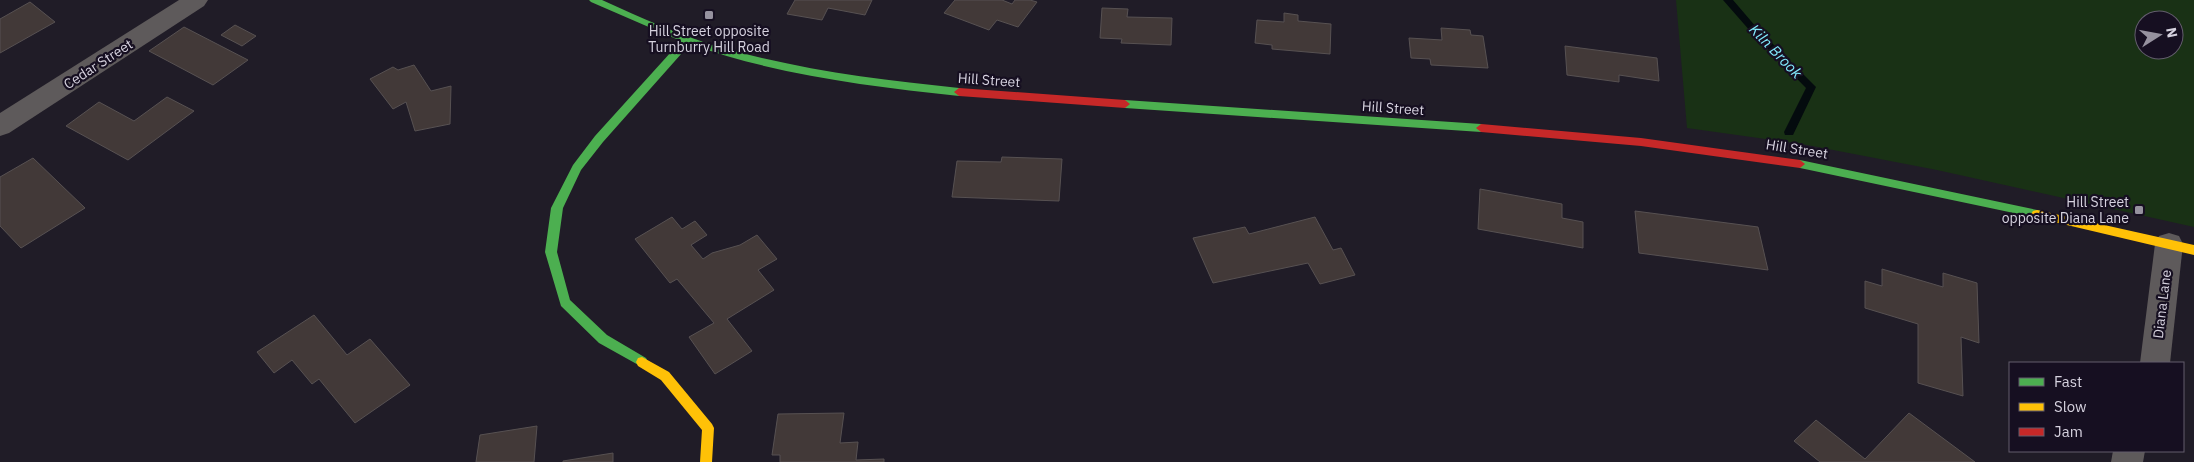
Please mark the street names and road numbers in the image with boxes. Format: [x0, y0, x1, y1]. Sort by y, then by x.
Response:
street label: Cedar Street [60, 35, 136, 93]
street label: Hill Street [957, 69, 1021, 91]
street label: Hill Street [1361, 97, 1425, 119]
street label: Hill Street [1765, 135, 1829, 163]
street label: Diana Lane [2149, 268, 2175, 339]

